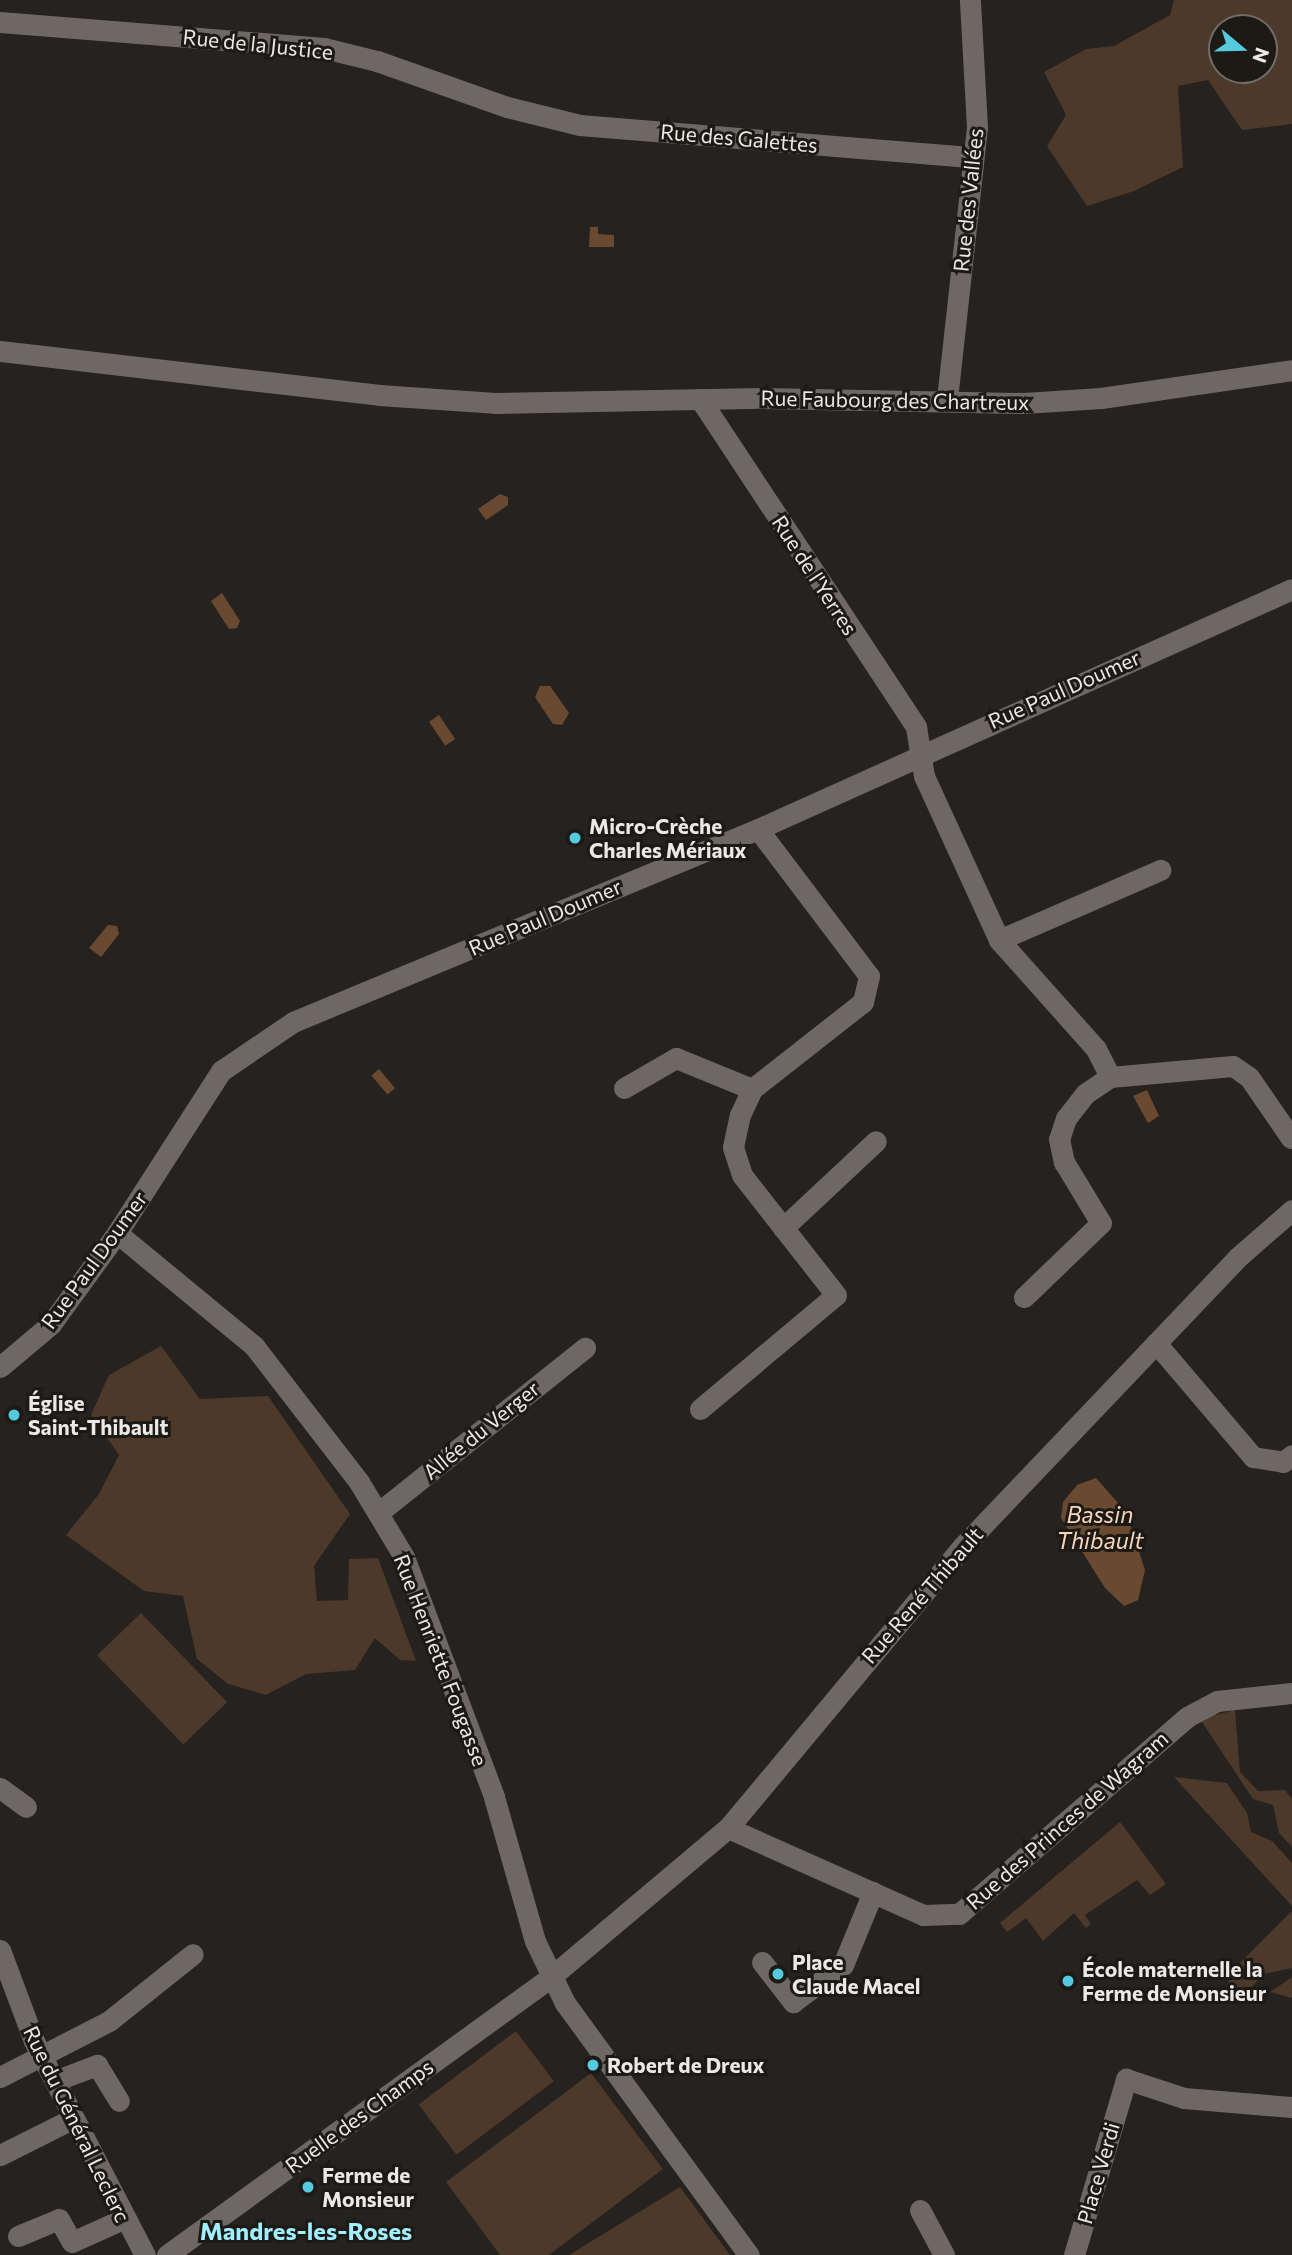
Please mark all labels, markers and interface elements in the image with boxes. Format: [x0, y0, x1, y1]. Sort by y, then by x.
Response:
north arrow [1208, 14, 1278, 84]
street label: Rue de la Justice [182, 24, 334, 64]
text: N [1248, 45, 1275, 66]
street label: Rue des Galettes [659, 119, 819, 157]
street label: Rue des Vallées [948, 127, 988, 273]
street label: Rue Faubourg des Chartreux [760, 385, 1030, 415]
street label: Rue de l'Yerres [767, 510, 863, 640]
street label: Rue Paul Doumer [984, 644, 1144, 734]
place label: Micro-Crèche Charles Mériaux [589, 813, 746, 863]
marker: Micro-Crèche Charles Mériaux [567, 830, 583, 846]
street label: Rue Paul Doumer [465, 873, 625, 961]
street label: Rue Paul Doumer [36, 1186, 152, 1334]
street label: Allée du Verger [418, 1375, 544, 1485]
place label: Église Saint-Thibault [28, 1390, 168, 1440]
marker: Église Saint-Thibault [6, 1407, 22, 1423]
water label: Bassin Thibault [1056, 1500, 1144, 1554]
street label: Rue René Thibault [856, 1522, 988, 1668]
street label: Rue Henriette Fougasse [389, 1551, 493, 1769]
street label: Rue des Princes de Wagram [961, 1726, 1173, 1914]
place label: Place Claude Macel [792, 1949, 921, 1999]
place label: École maternelle la Ferme de Monsieur [1082, 1956, 1266, 2006]
marker: Place Claude Macel [770, 1966, 786, 1982]
marker: École maternelle la Ferme de Monsieur [1060, 1973, 1076, 1989]
street label: Rue du Général Leclerc [19, 2022, 135, 2226]
place label: Robert de Dreux [607, 2052, 764, 2078]
street label: Ruelle des Champs [280, 2054, 438, 2178]
marker: Robert de Dreux [585, 2057, 601, 2073]
street label: Place Verdi [1071, 2119, 1125, 2227]
place label: Ferme de Monsieur [322, 2162, 414, 2212]
marker: Ferme de Monsieur [300, 2179, 316, 2195]
district label: Mandres-les-Roses [200, 2217, 412, 2245]

